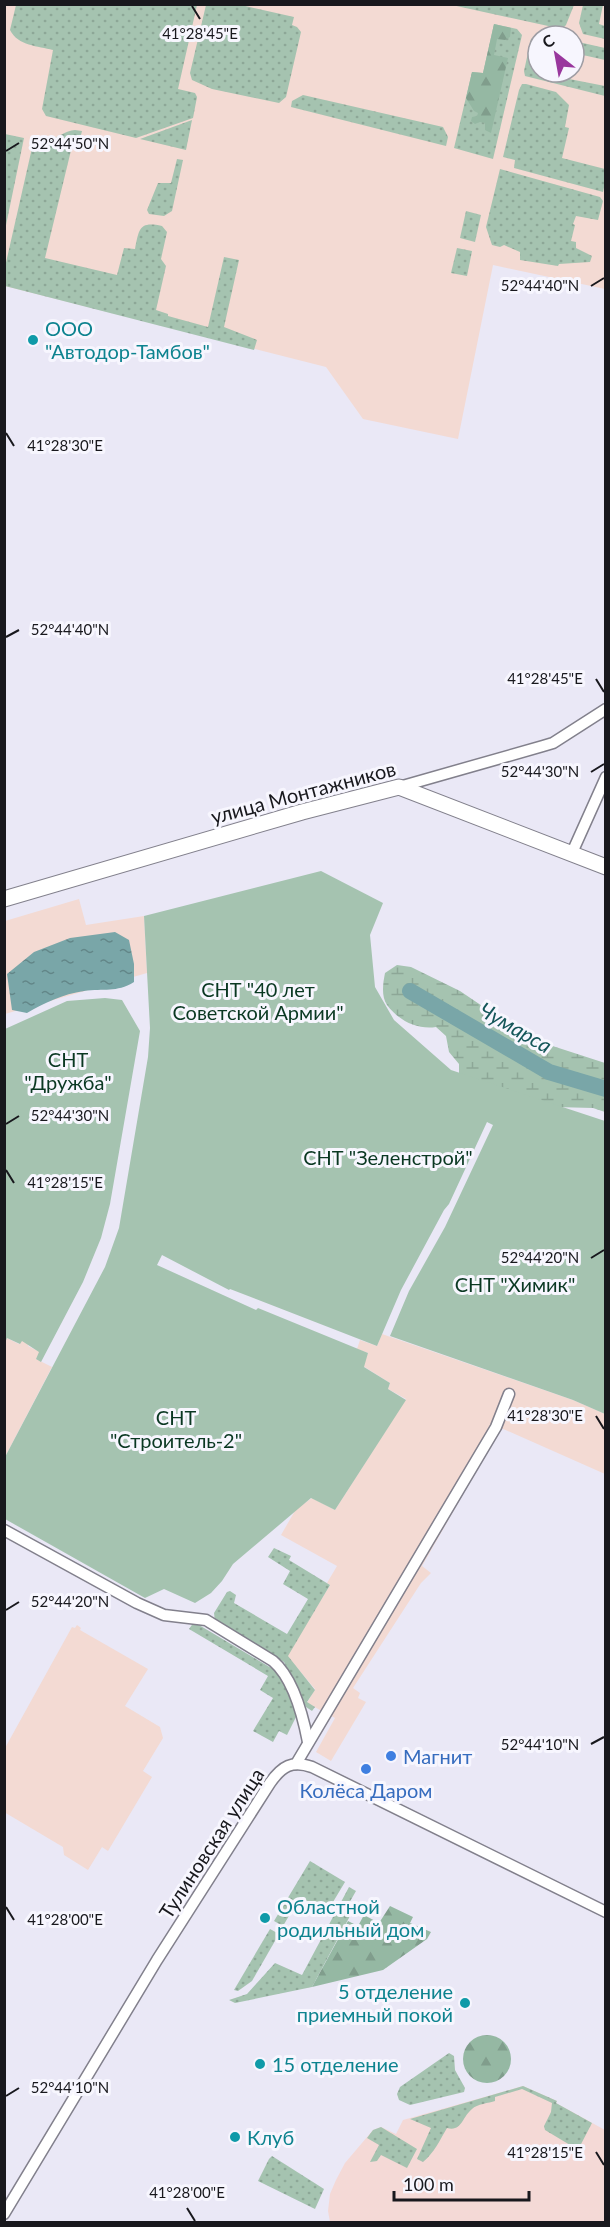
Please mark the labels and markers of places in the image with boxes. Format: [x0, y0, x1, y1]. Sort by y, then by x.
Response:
place label: ООО "Автодор-Тамбов" [45, 316, 210, 363]
marker: ООО "Автодор-Тамбов" [26, 333, 40, 347]
place label: Магнит [403, 1744, 472, 1768]
marker: Магнит [384, 1749, 398, 1763]
marker: Колёса Даром [359, 1762, 373, 1776]
place label: Колёса Даром [300, 1778, 432, 1802]
place label: Областной родильный дом [277, 1894, 424, 1941]
marker: Областной родильный дом [258, 1911, 272, 1925]
place label: 5 отделение приемный покой [297, 1979, 453, 2026]
marker: 5 отделение приемный покой [458, 1996, 472, 2010]
place label: 15 отделение [272, 2052, 399, 2076]
marker: 15 отделение [253, 2057, 267, 2071]
place label: Клуб [247, 2125, 294, 2149]
marker: Клуб [228, 2130, 242, 2144]

